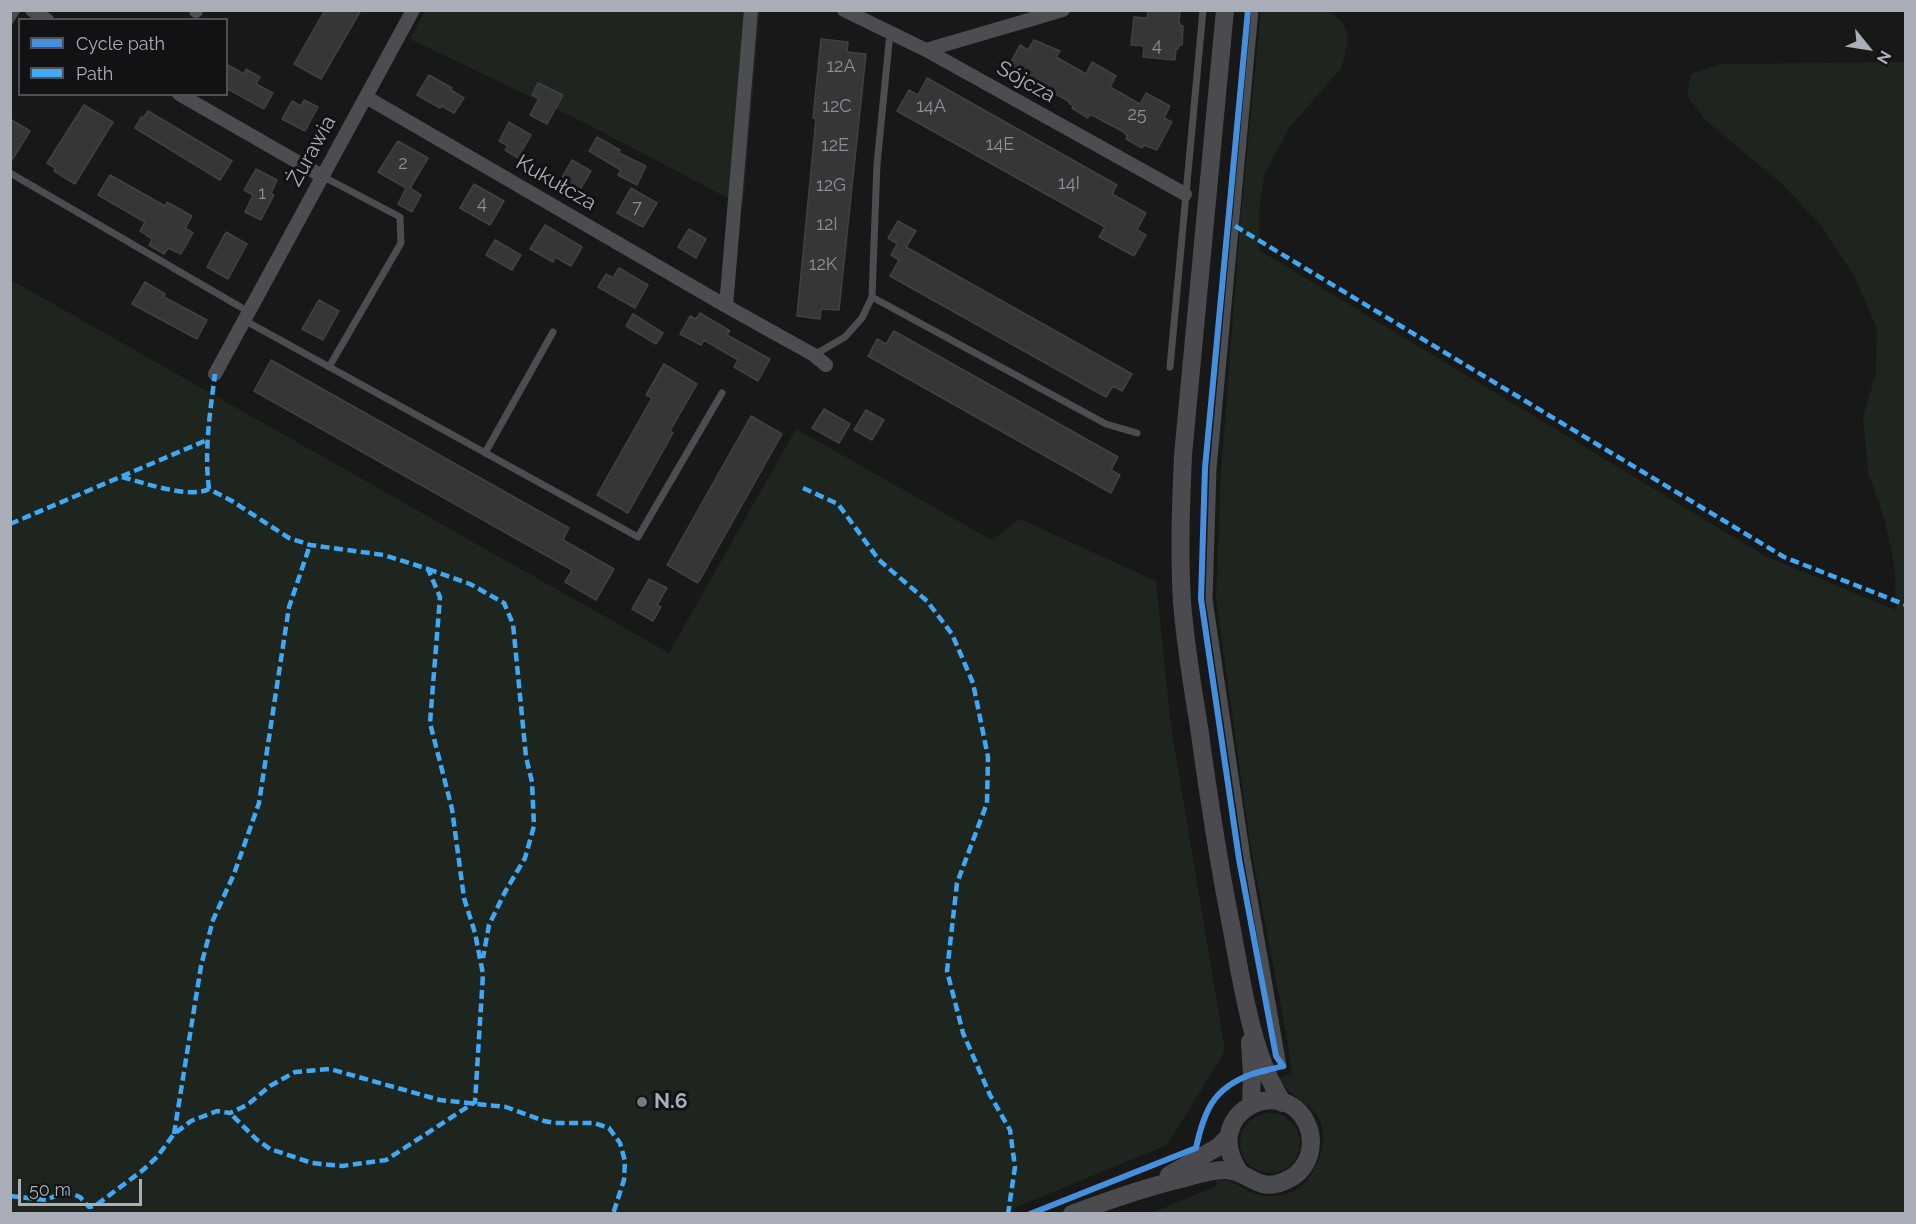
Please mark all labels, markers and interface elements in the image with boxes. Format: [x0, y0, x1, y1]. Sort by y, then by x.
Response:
legend [18, 18, 228, 96]
north arrow [1838, 18, 1898, 78]
text: Cycle path [76, 33, 165, 54]
house number: 4 [1152, 35, 1162, 57]
text: N [1873, 47, 1895, 67]
house number: 12A [826, 56, 856, 78]
street label: Sójcza [992, 56, 1060, 108]
text: Path [76, 63, 113, 84]
house number: 12C [822, 96, 852, 118]
house number: 14A [916, 96, 946, 118]
house number: 25 [1127, 104, 1147, 126]
street label: Żurawia [282, 111, 342, 191]
house number: 14E [986, 134, 1014, 156]
house number: 12E [821, 135, 849, 157]
street label: Kukułcza [511, 150, 601, 216]
house number: 2 [398, 153, 408, 175]
house number: 14I [1058, 173, 1080, 195]
house number: 12G [816, 175, 846, 197]
house number: 1 [258, 183, 266, 205]
house number: 4 [477, 193, 487, 215]
house number: 7 [632, 197, 642, 219]
house number: 12I [816, 214, 838, 236]
house number: 12K [809, 254, 837, 276]
place label: N.6 [654, 1089, 687, 1115]
marker: N.6 [635, 1095, 649, 1109]
scale bar [21, 1167, 146, 1205]
text: 50 m [29, 1179, 71, 1200]

